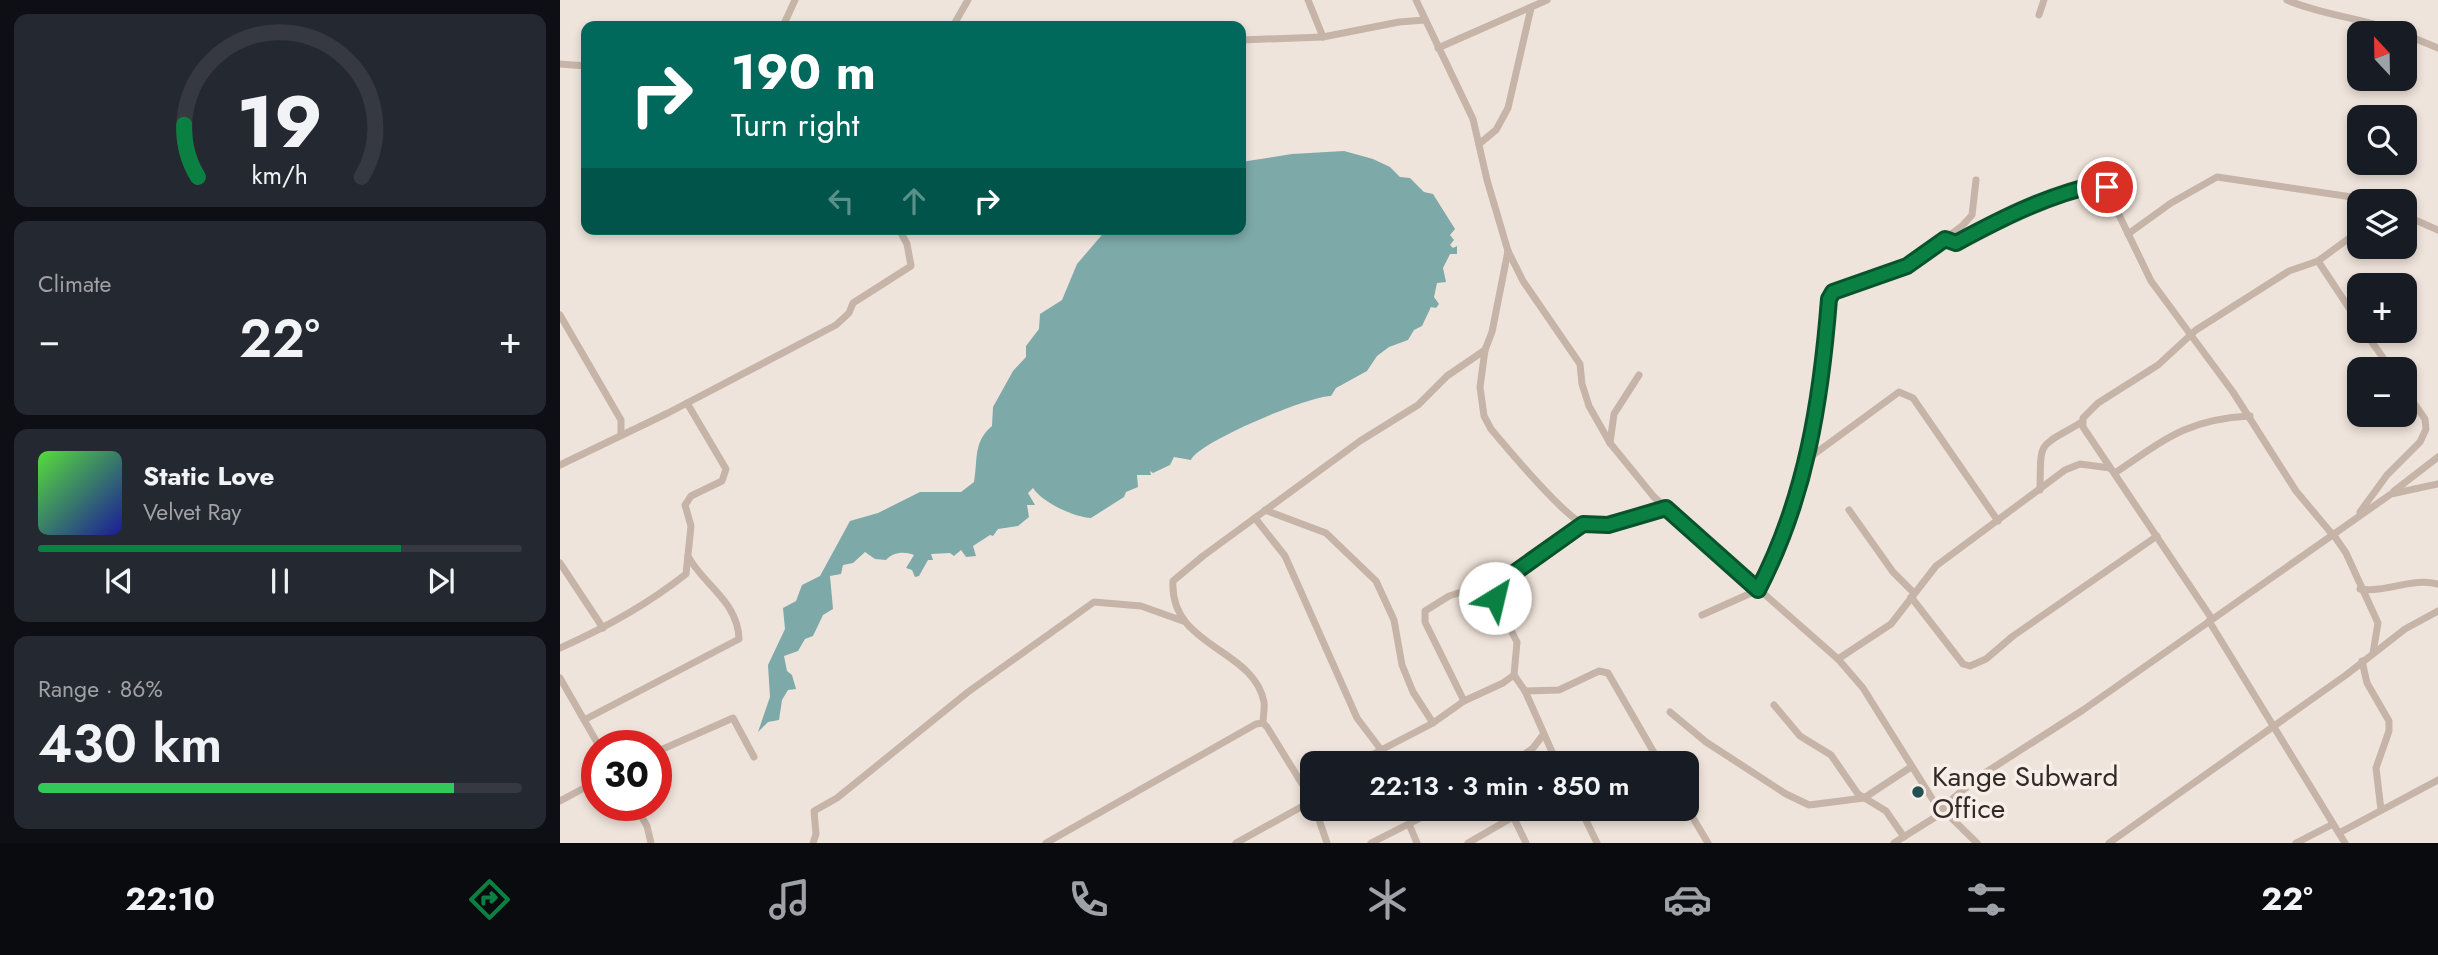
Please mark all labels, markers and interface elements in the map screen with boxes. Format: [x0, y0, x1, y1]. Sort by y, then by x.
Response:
north arrow [2347, 21, 2417, 91]
map controls [2347, 21, 2417, 427]
text: 190 m [731, 37, 876, 107]
icon: right [616, 49, 707, 140]
text: 19 [237, 69, 323, 174]
text: Turn right [731, 102, 860, 148]
button: search [2347, 105, 2417, 175]
text: km/h [252, 156, 308, 192]
pin [2077, 157, 2137, 217]
icon: arrive [2088, 168, 2126, 206]
icon: left [822, 182, 860, 220]
icon: ahead [895, 182, 933, 220]
icon: right [968, 182, 1006, 220]
button: layers [2347, 189, 2417, 259]
text: Climate [38, 267, 111, 301]
button: + [2347, 273, 2417, 343]
text: 22° [239, 301, 320, 377]
text: − [38, 312, 60, 367]
text: + [499, 312, 522, 367]
button: − [2347, 357, 2417, 427]
text: Static Love [143, 457, 275, 495]
text: Velvet Ray [143, 495, 241, 529]
position arrow [1458, 561, 1532, 635]
icon: previous [100, 562, 138, 600]
icon: pause [261, 562, 299, 600]
icon: next [422, 562, 460, 600]
text: Range · 86% [38, 672, 163, 706]
text: 430 km [38, 706, 222, 782]
speed limit sign: 30 [581, 730, 672, 821]
place label: Kange Subward Office [1932, 756, 2118, 829]
text: 22:13 · 3 min · 850 m [1370, 767, 1629, 805]
marker: Kange Subward Office [1910, 784, 1926, 800]
icon: directions [465, 875, 514, 924]
icon: music [765, 875, 814, 924]
icon: phone [1064, 875, 1113, 924]
icon: climate [1363, 875, 1412, 924]
icon: car [1663, 875, 1712, 924]
icon: filters [1962, 875, 2011, 924]
text: 22:10 [125, 876, 215, 922]
text: 22° [2261, 876, 2313, 922]

